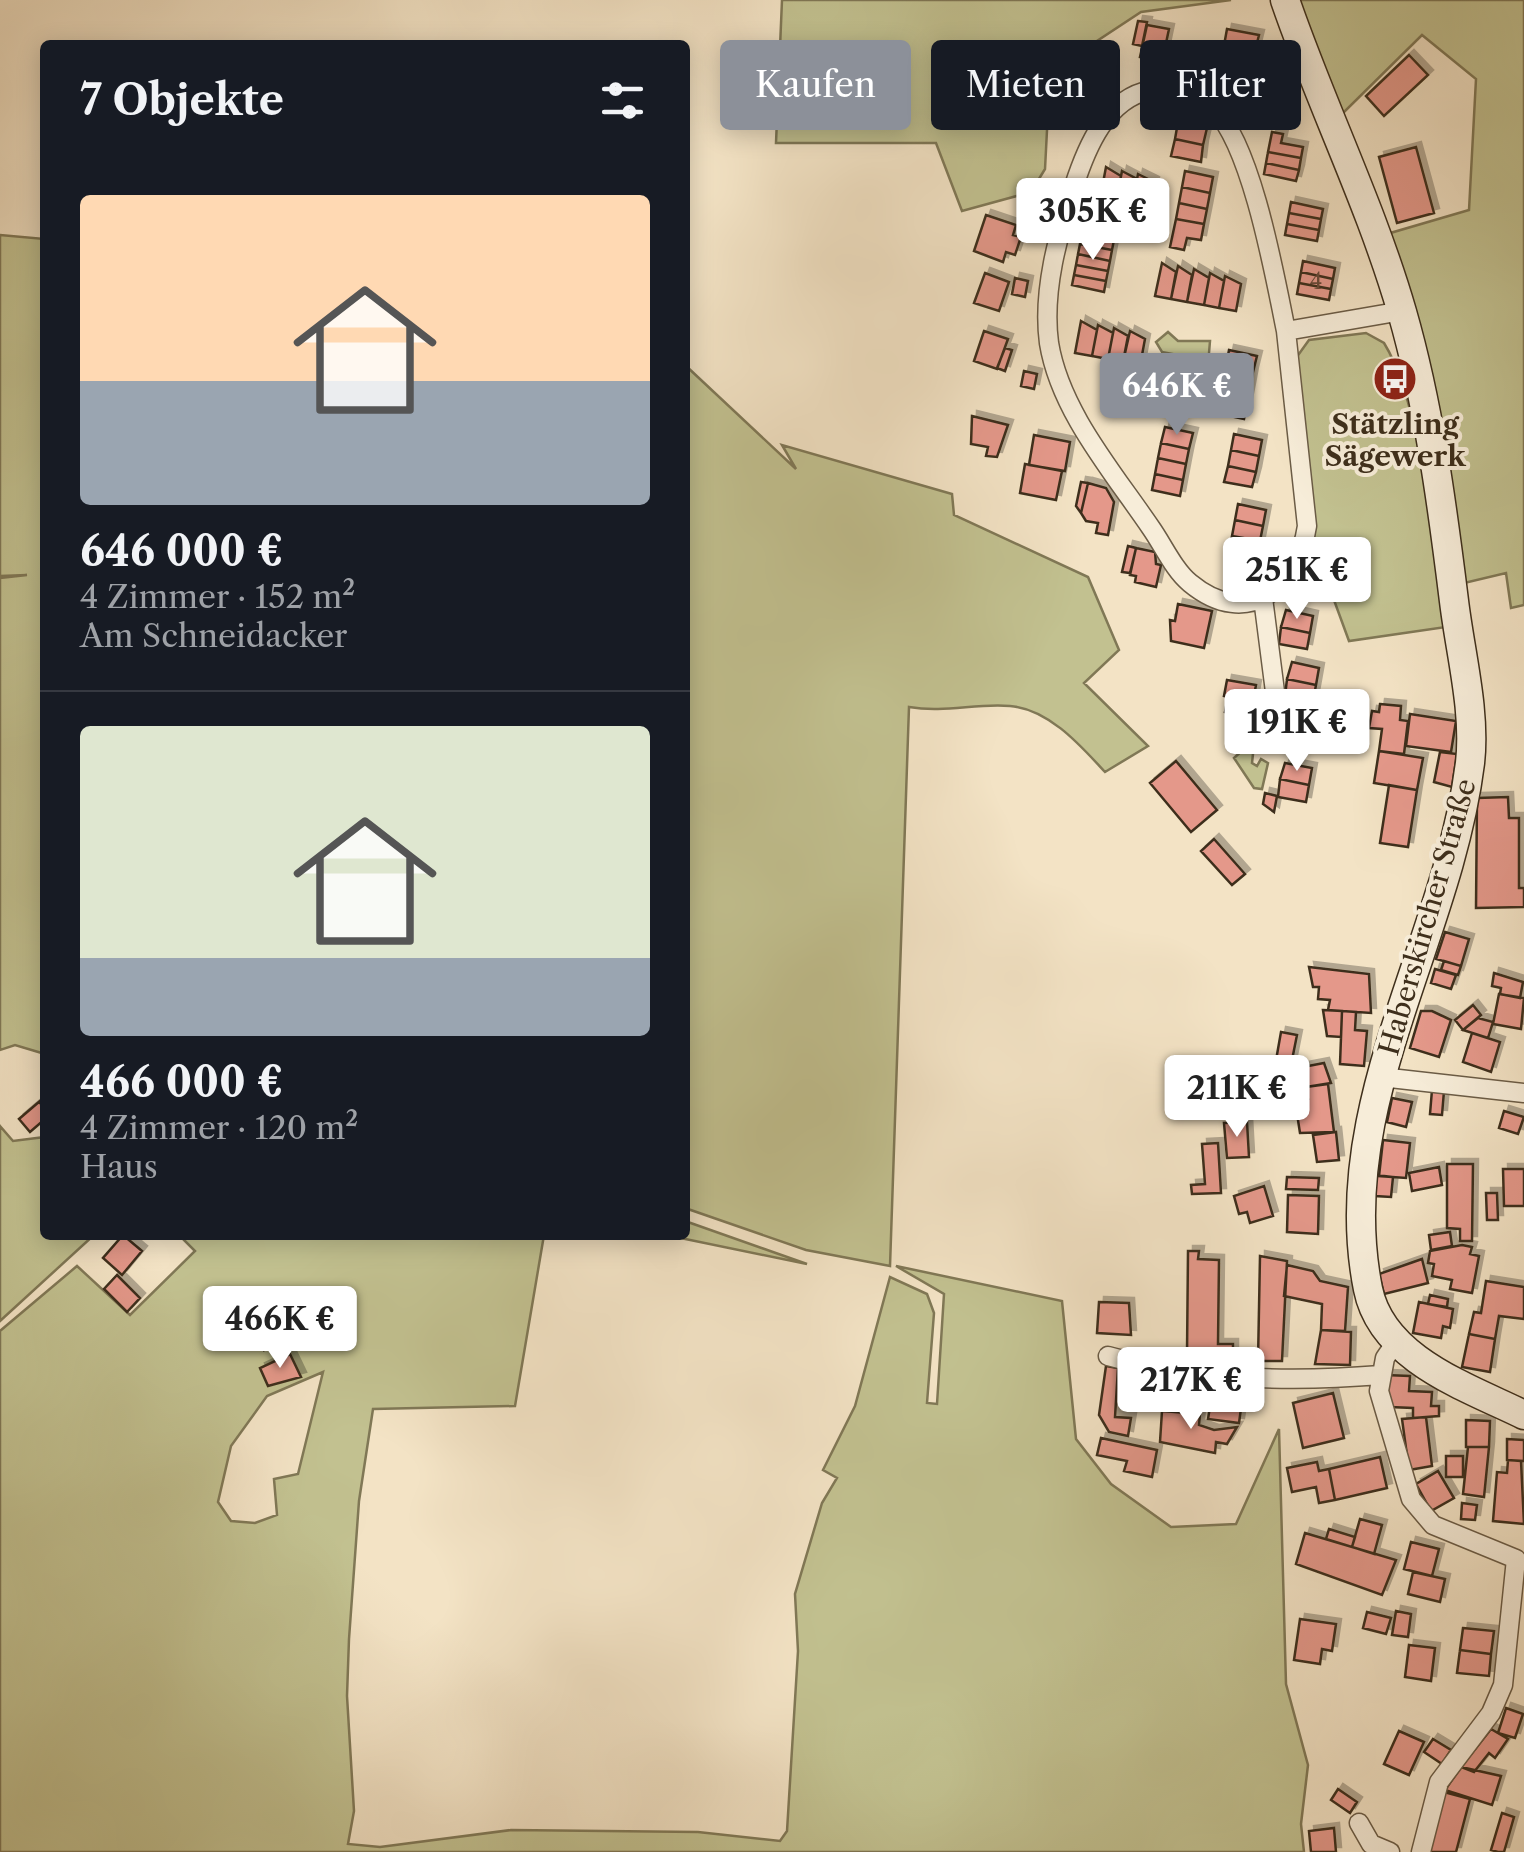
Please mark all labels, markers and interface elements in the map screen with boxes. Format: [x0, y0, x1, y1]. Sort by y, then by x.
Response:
chip: Kaufen [720, 40, 911, 130]
chip: Mieten [931, 40, 1120, 130]
chip: Filter [1140, 40, 1301, 130]
icon: filters [595, 73, 650, 128]
text: 7 Objekte [80, 74, 284, 126]
pin: 305K € [1012, 178, 1174, 263]
text: 305K € [1038, 191, 1148, 230]
icon: home [275, 260, 455, 440]
house number: 4 [1310, 268, 1322, 295]
pin: 646K € [1096, 353, 1258, 438]
bus stop icon: Stätzling Sägewerk [1372, 356, 1418, 402]
text: 646K € [1122, 366, 1232, 405]
place label: Stätzling Sägewerk [1324, 407, 1466, 473]
text: 646 000 € [80, 525, 283, 577]
pin: 251K € [1216, 537, 1378, 622]
text: 251K € [1245, 550, 1349, 589]
text: 4 Zimmer · 152 m² [80, 577, 355, 616]
text: Am Schneidacker [80, 616, 348, 655]
pin: 191K € [1216, 689, 1378, 774]
text: 191K € [1246, 702, 1348, 741]
street label: Haberskircher Straße [1371, 775, 1483, 1059]
icon: home [275, 791, 455, 971]
pin: 211K € [1156, 1055, 1318, 1140]
text: 466 000 € [80, 1056, 283, 1108]
text: 211K € [1187, 1068, 1287, 1107]
text: 4 Zimmer · 120 m² [80, 1108, 358, 1147]
text: Haus [80, 1147, 158, 1186]
pin: 466K € [199, 1286, 361, 1371]
text: 466K € [225, 1299, 335, 1338]
pin: 217K € [1110, 1347, 1272, 1432]
text: 217K € [1139, 1360, 1243, 1399]

